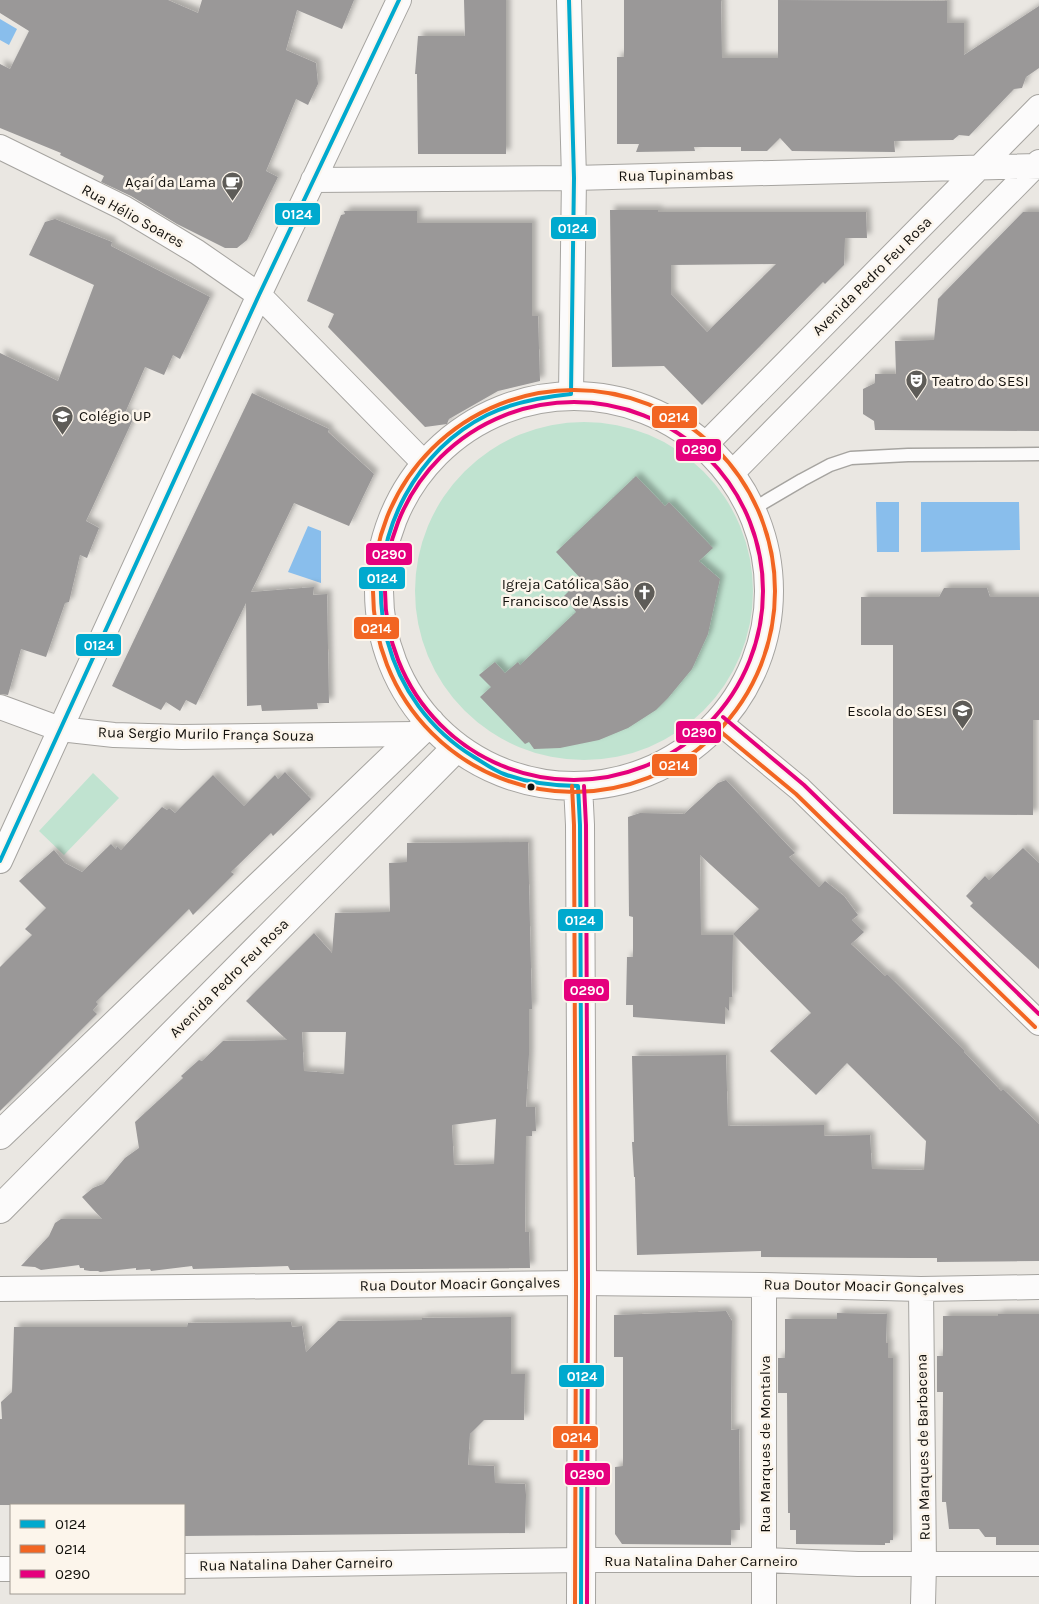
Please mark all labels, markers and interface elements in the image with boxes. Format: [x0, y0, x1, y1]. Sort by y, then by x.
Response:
street label: Rua Tupinambas [618, 165, 734, 185]
cafe icon: Açaí da Lama [220, 170, 244, 201]
place label: Açaí da Lama [125, 173, 216, 191]
street label: Rua Hélio Soares [78, 180, 188, 252]
line badge: 0124 [274, 202, 321, 226]
text: 0124 [282, 206, 313, 223]
street label: Avenida Pedro Feu Rosa [809, 213, 935, 339]
line badge: 0124 [550, 216, 597, 240]
text: 0124 [558, 220, 589, 237]
theatre icon: Teatro do SESI [904, 369, 928, 400]
place label: Teatro do SESI [932, 372, 1029, 390]
school or university icon: Colégio UP [51, 404, 75, 435]
line badge: 0214 [651, 405, 698, 429]
place label: Colégio UP [79, 407, 151, 425]
text: 0214 [659, 409, 690, 426]
line badge: 0290 [675, 438, 722, 462]
text: 0290 [682, 441, 716, 458]
line badge: 0290 [365, 542, 413, 566]
text: 0290 [372, 546, 406, 563]
line badge: 0124 [358, 566, 406, 590]
text: 0124 [367, 570, 398, 587]
place label: Igreja Católica São Francisco de Assis [502, 575, 629, 610]
church icon: Igreja Católica São Francisco de Assis [633, 581, 657, 612]
line badge: 0214 [353, 616, 400, 640]
text: 0214 [361, 620, 392, 637]
line badge: 0124 [75, 633, 122, 657]
text: 0124 [84, 637, 115, 654]
school or university icon: Escola do SESI [951, 699, 975, 730]
place label: Escola do SESI [847, 702, 947, 720]
line badge: 0290 [675, 720, 722, 744]
street label: Rua Sergio Murilo França Souza [98, 723, 314, 745]
text: 0290 [682, 724, 716, 741]
line badge: 0214 [651, 753, 698, 777]
text: 0214 [659, 757, 690, 774]
unlabelled marker [526, 782, 536, 792]
line badge: 0124 [557, 908, 604, 932]
text: 0124 [565, 912, 596, 929]
street label: Avenida Pedro Feu Rosa [166, 915, 292, 1041]
line badge: 0290 [563, 978, 610, 1002]
text: 0290 [570, 982, 604, 999]
street label: Rua Doutor Moacir Gonçalves [360, 1273, 560, 1295]
street label: Rua Doutor Moacir Gonçalves [764, 1275, 964, 1297]
street label: Rua Marques de Barbacena [912, 1354, 934, 1540]
street label: Rua Marques de Montalva [756, 1355, 774, 1533]
line badge: 0124 [558, 1364, 605, 1388]
text: 0124 [567, 1368, 598, 1385]
line badge: 0214 [552, 1425, 599, 1449]
text: 0214 [561, 1429, 592, 1446]
line badge: 0290 [564, 1462, 611, 1486]
text: 0290 [570, 1466, 604, 1483]
legend [10, 1504, 185, 1594]
text: 0124 [55, 1515, 87, 1533]
text: 0214 [55, 1540, 87, 1558]
street label: Rua Natalina Daher Carneiro [604, 1552, 798, 1570]
street label: Rua Natalina Daher Carneiro [199, 1553, 393, 1575]
text: 0290 [55, 1565, 90, 1583]

